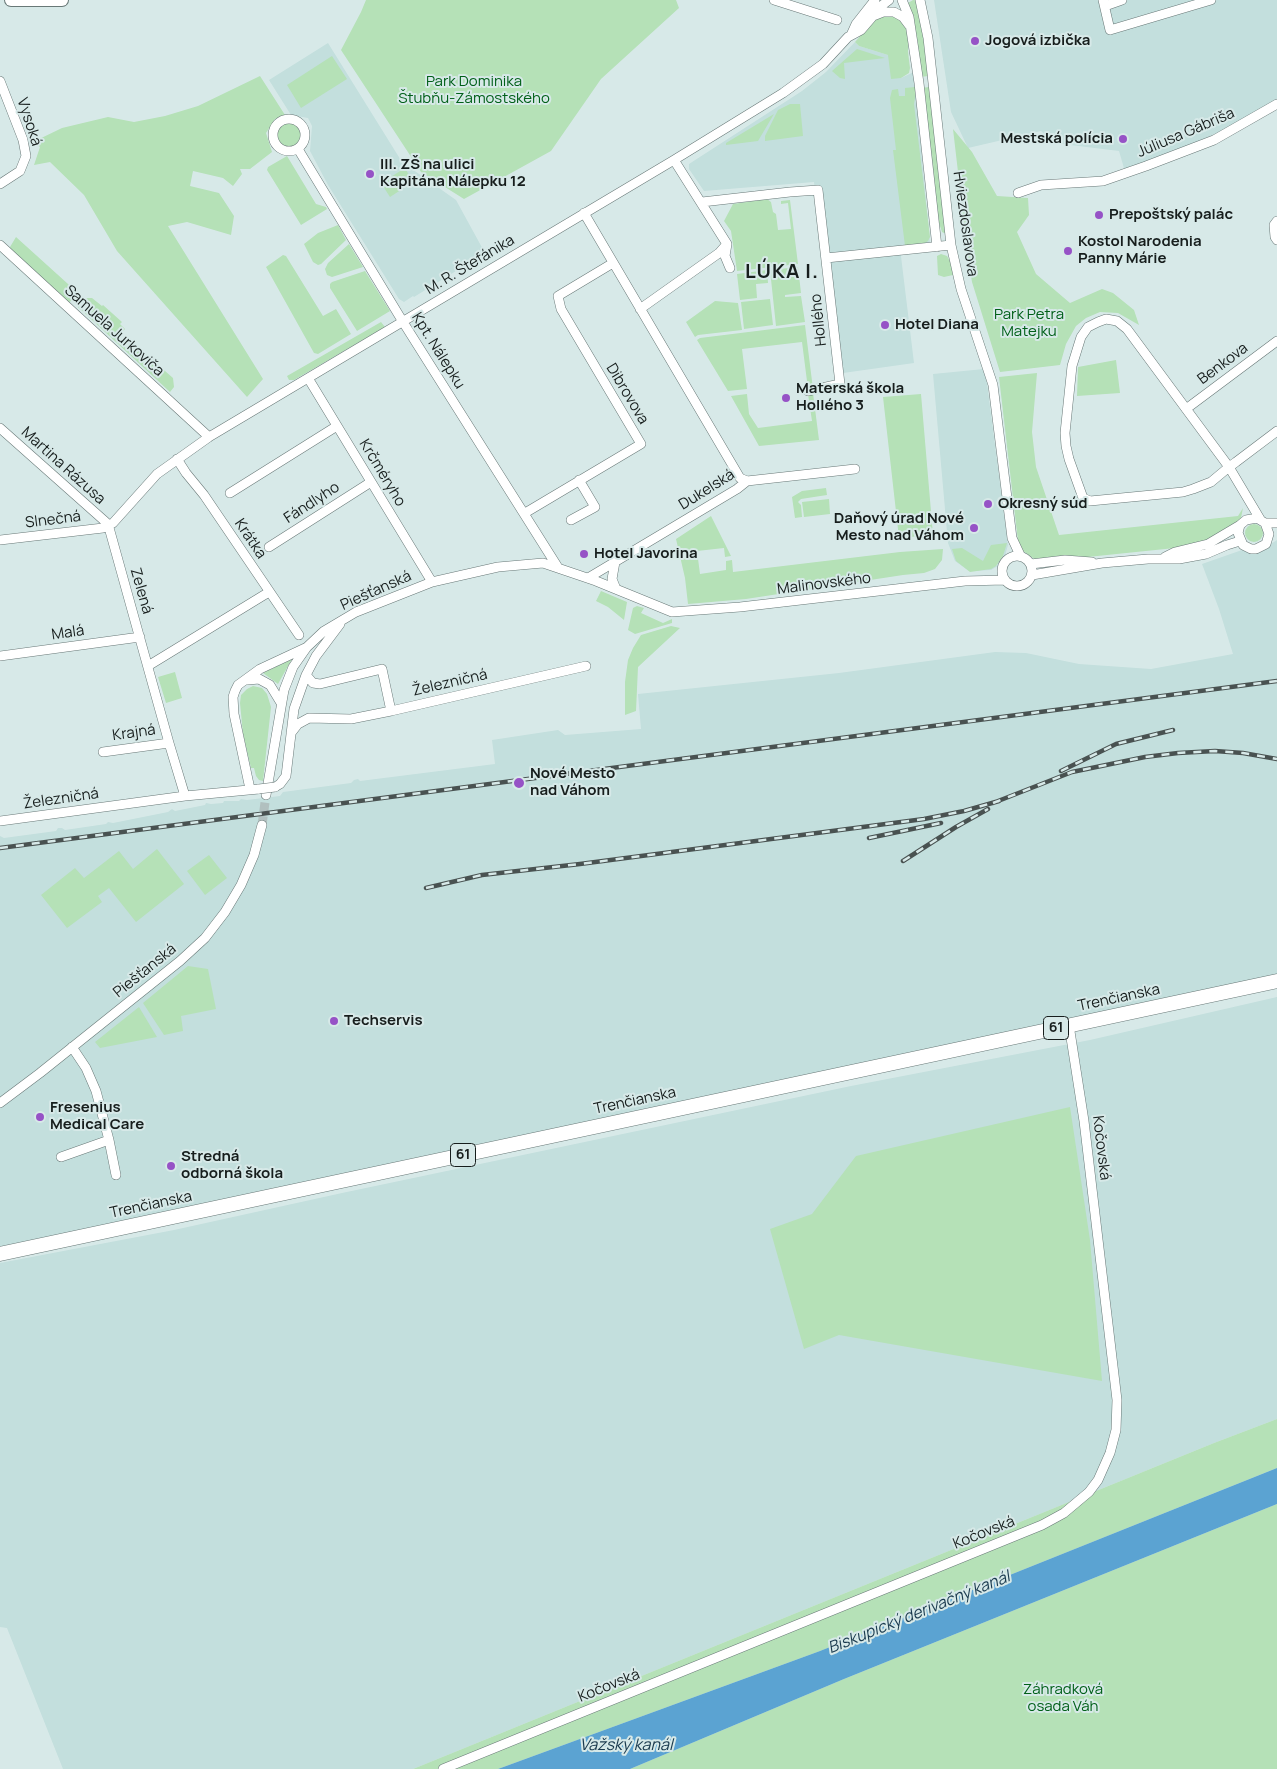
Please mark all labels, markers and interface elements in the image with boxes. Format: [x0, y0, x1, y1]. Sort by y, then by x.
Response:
place label: Jogová izbička [985, 32, 1090, 50]
marker: Jogová izbička [969, 35, 981, 47]
park label: Park Dominika Štubňu-Zámostského [398, 73, 550, 108]
street label: Vysoká [13, 96, 45, 148]
street label: Júliusa Gábriša [1135, 104, 1237, 162]
place label: Mestská polícia [1001, 130, 1113, 148]
marker: Mestská polícia [1117, 133, 1129, 145]
place label: III. ZŠ na ulici Kapitána Nálepku 12 [380, 156, 526, 191]
marker: III. ZŠ na ulici Kapitána Nálepku 12 [364, 168, 376, 180]
street label: Hviezdoslavova [949, 170, 981, 278]
place label: Prepoštský palác [1109, 206, 1233, 224]
marker: Prepoštský palác [1093, 209, 1105, 221]
street label: M. R. Štefánika [422, 231, 518, 299]
place label: Kostol Narodenia Panny Márie [1078, 233, 1202, 268]
marker: Kostol Narodenia Panny Márie [1062, 245, 1074, 257]
district label: LÚKA I. [744, 260, 820, 284]
street label: Samuela Jurkoviča [61, 282, 167, 380]
street label: Hollého [807, 293, 831, 347]
park label: Park Petra Matejku [994, 306, 1064, 341]
street label: Kpt. Nálepku [407, 310, 469, 392]
place label: Hotel Diana [895, 316, 979, 334]
marker: Hotel Diana [879, 319, 891, 331]
street label: Benkova [1194, 339, 1252, 389]
street label: Dibrovova [602, 360, 652, 428]
place label: Materská škola Hollého 3 [796, 380, 904, 415]
marker: Materská škola Hollého 3 [780, 392, 792, 404]
street label: Martina Rázusa [17, 424, 109, 508]
street label: Krčméryho [355, 436, 409, 510]
street label: Dukelská [676, 466, 738, 514]
street label: Fándlyho [281, 478, 343, 528]
place label: Okresný súd [998, 495, 1088, 513]
marker: Okresný súd [982, 498, 994, 510]
street label: Slnečná [24, 508, 82, 532]
place label: Daňový úrad Nové Mesto nad Váhom [834, 510, 964, 545]
street label: Krátka [230, 516, 270, 562]
marker: Daňový úrad Nové Mesto nad Váhom [968, 522, 980, 534]
place label: Hotel Javorina [594, 545, 698, 563]
marker: Hotel Javorina [578, 548, 590, 560]
street label: Zelená [126, 566, 156, 616]
street label: Piešťanská [338, 567, 414, 615]
street label: Malinovského [776, 569, 872, 599]
street label: Malá [51, 622, 85, 644]
street label: Železničná [411, 666, 489, 700]
street label: Krajná [111, 721, 157, 745]
place label: Nové Mesto nad Váhom [530, 765, 615, 800]
marker: Nové Mesto nad Váhom [512, 776, 526, 790]
street label: Železničná [22, 785, 100, 813]
street label: Piešťanská [110, 940, 180, 1002]
street label: Trenčianska [1076, 981, 1162, 1015]
place label: Techservis [344, 1012, 423, 1030]
marker: Techservis [328, 1015, 340, 1027]
road number: 61 [1044, 1016, 1068, 1040]
street label: Trenčianska [592, 1084, 678, 1118]
place label: Fresenius Medical Care [50, 1099, 144, 1134]
marker: Fresenius Medical Care [34, 1111, 46, 1123]
street label: Kočovská [1088, 1115, 1114, 1181]
road number: 61 [450, 1144, 476, 1166]
place label: Stredná odborná škola [181, 1148, 283, 1183]
marker: Stredná odborná škola [165, 1160, 177, 1172]
street label: Trenčianska [108, 1188, 194, 1222]
street label: Kočovská [951, 1513, 1017, 1553]
water label: Biskupický derivačný kanál [825, 1568, 1013, 1658]
street label: Kočovská [576, 1666, 642, 1706]
park label: Záhradková osada Váh [1023, 1681, 1103, 1716]
water label: Važský kanál [579, 1736, 673, 1756]

